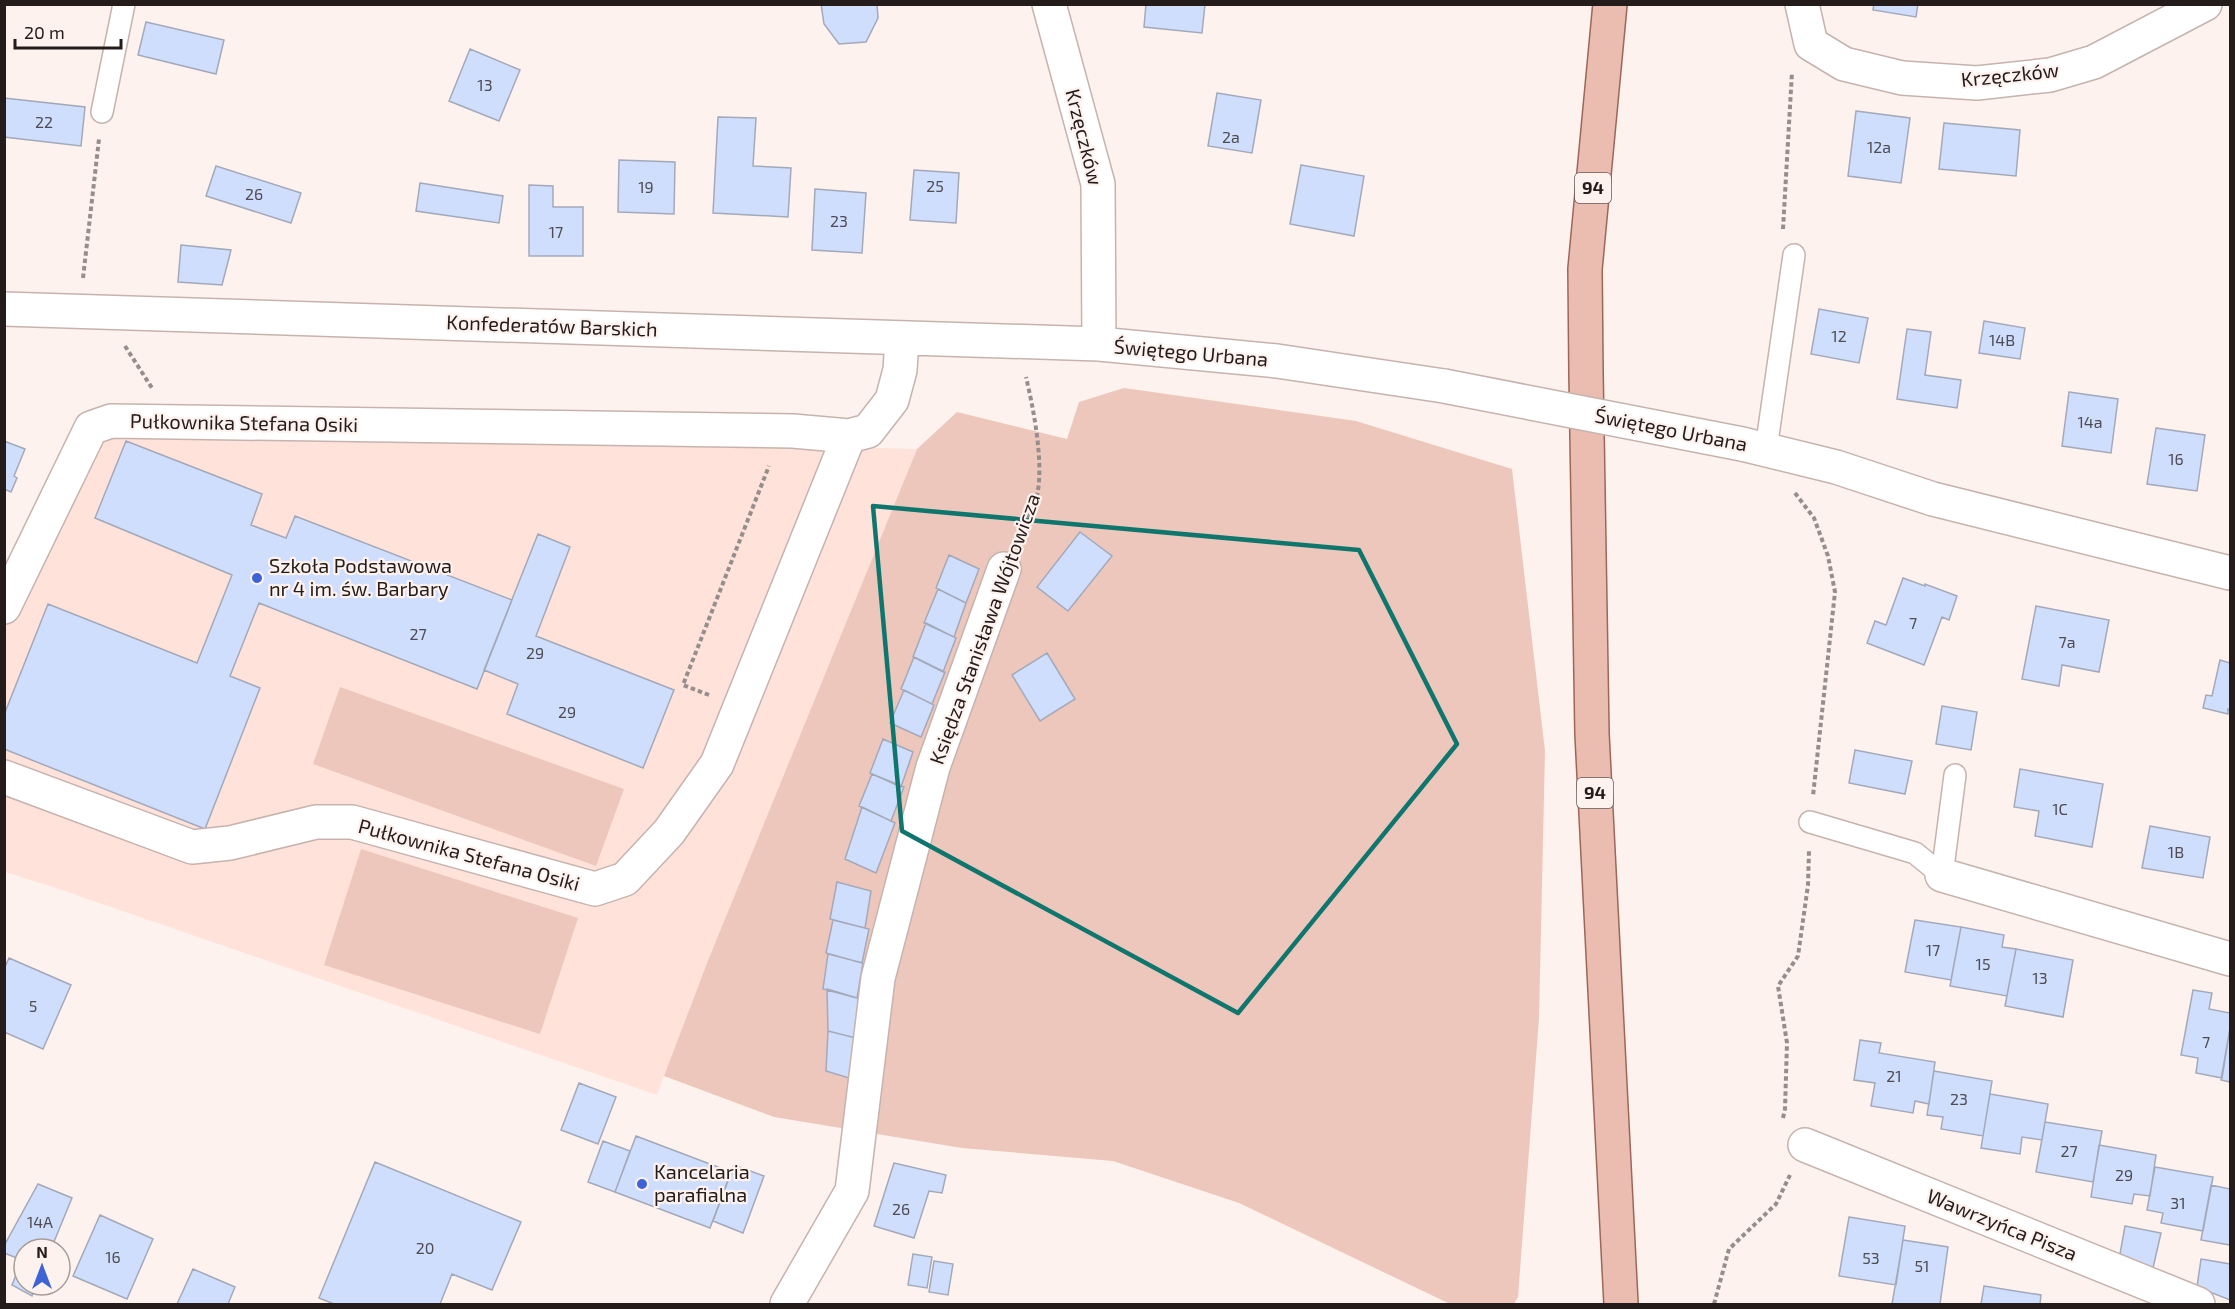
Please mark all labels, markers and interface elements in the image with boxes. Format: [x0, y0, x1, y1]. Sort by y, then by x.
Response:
scale bar [15, 12, 122, 50]
text: 20 m [24, 21, 65, 43]
street label: Krzęczków [1960, 57, 2060, 91]
house number: 13 [477, 75, 493, 94]
street label: Krzęczków [1061, 86, 1109, 187]
house number: 22 [35, 112, 53, 131]
house number: 2a [1222, 127, 1240, 146]
house number: 12a [1867, 137, 1891, 156]
road number: 94 [1575, 173, 1611, 203]
house number: 25 [926, 176, 944, 195]
house number: 19 [638, 177, 654, 196]
house number: 26 [245, 184, 263, 203]
house number: 23 [830, 211, 848, 230]
house number: 17 [549, 222, 563, 241]
street label: Konfederatów Barskich [446, 309, 658, 341]
house number: 12 [1831, 326, 1847, 345]
house number: 14B [1989, 330, 2015, 349]
street label: Świętego Urbana [1113, 333, 1269, 371]
street label: Świętego Urbana [1593, 402, 1750, 456]
street label: Pułkownika Stefana Osiki [130, 408, 358, 436]
house number: 14a [2078, 412, 2103, 431]
house number: 16 [2168, 449, 2184, 468]
street label: Księdza Stanisława Wójtowicza [924, 490, 1044, 767]
place label: Szkoła Podstawowa nr 4 im. św. Barbary [269, 553, 452, 600]
marker: Szkoła Podstawowa nr 4 im. św. Barbary [250, 571, 264, 585]
house number: 7 [1909, 613, 1917, 632]
house number: 27 [409, 624, 427, 643]
house number: 7a [2059, 632, 2075, 651]
house number: 29 [526, 643, 544, 662]
house number: 29 [558, 702, 576, 721]
road number: 94 [1577, 778, 1613, 808]
house number: 1C [2052, 799, 2068, 818]
street label: Pułkownika Stefana Osiki [356, 813, 583, 895]
house number: 1B [2168, 842, 2184, 861]
house number: 17 [1926, 940, 1940, 959]
house number: 15 [1976, 954, 1990, 973]
house number: 13 [2032, 968, 2048, 987]
house number: 5 [29, 996, 37, 1015]
house number: 7 [2202, 1032, 2210, 1051]
house number: 21 [1886, 1066, 1902, 1085]
house number: 23 [1950, 1089, 1968, 1108]
house number: 27 [2060, 1141, 2078, 1160]
place label: Kancelaria parafialna [654, 1159, 750, 1206]
house number: 29 [2115, 1165, 2133, 1184]
marker: Kancelaria parafialna [635, 1177, 649, 1191]
street label: Wawrzyńca Pisza [1924, 1183, 2081, 1265]
house number: 31 [2170, 1193, 2186, 1212]
house number: 26 [892, 1199, 910, 1218]
house number: 14A [27, 1212, 53, 1231]
north arrow [12, 1237, 72, 1297]
house number: 20 [416, 1238, 434, 1257]
text: N [36, 1242, 48, 1261]
house number: 16 [105, 1247, 121, 1266]
house number: 53 [1862, 1248, 1880, 1267]
house number: 51 [1915, 1256, 1929, 1275]

